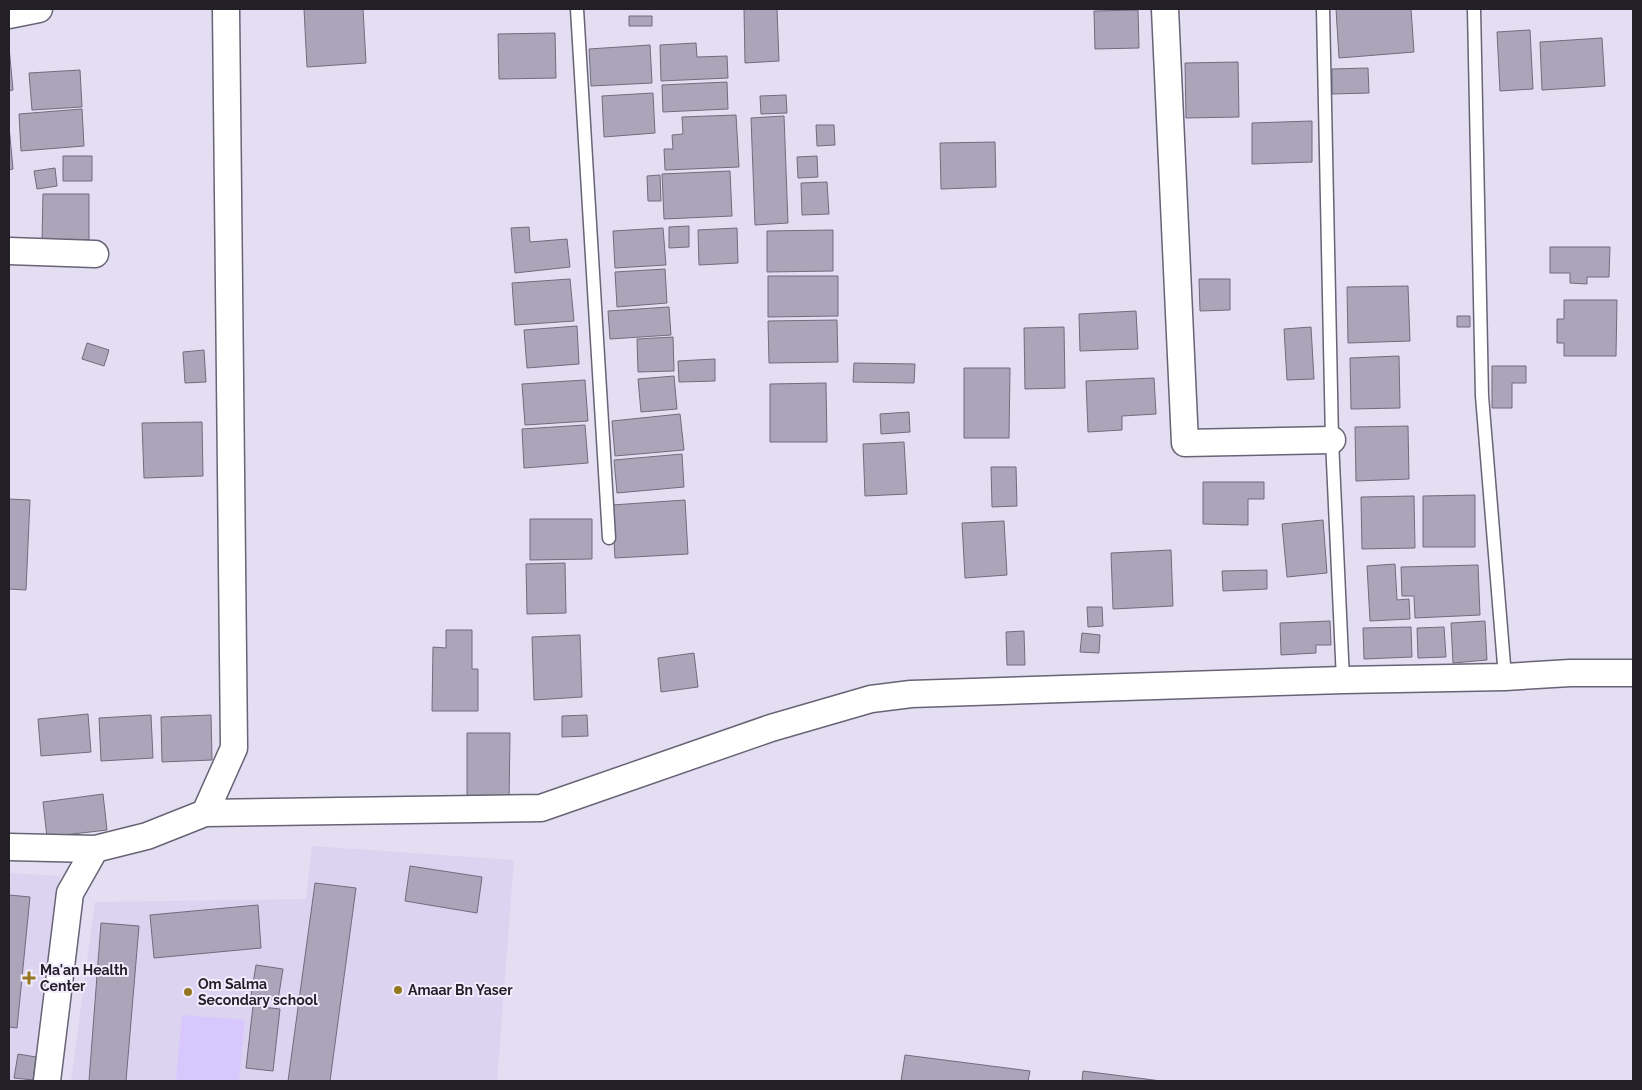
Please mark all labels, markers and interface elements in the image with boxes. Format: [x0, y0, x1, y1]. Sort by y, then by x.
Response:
place label: Ma'an Health Center [40, 962, 128, 994]
marker: Ma'an Health Center [22, 971, 36, 985]
place label: Om Salma Secondary school [198, 976, 318, 1008]
place label: Amaar Bn Yaser [408, 982, 513, 998]
marker: Amaar Bn Yaser [392, 984, 404, 996]
marker: Om Salma Secondary school [182, 986, 194, 998]

